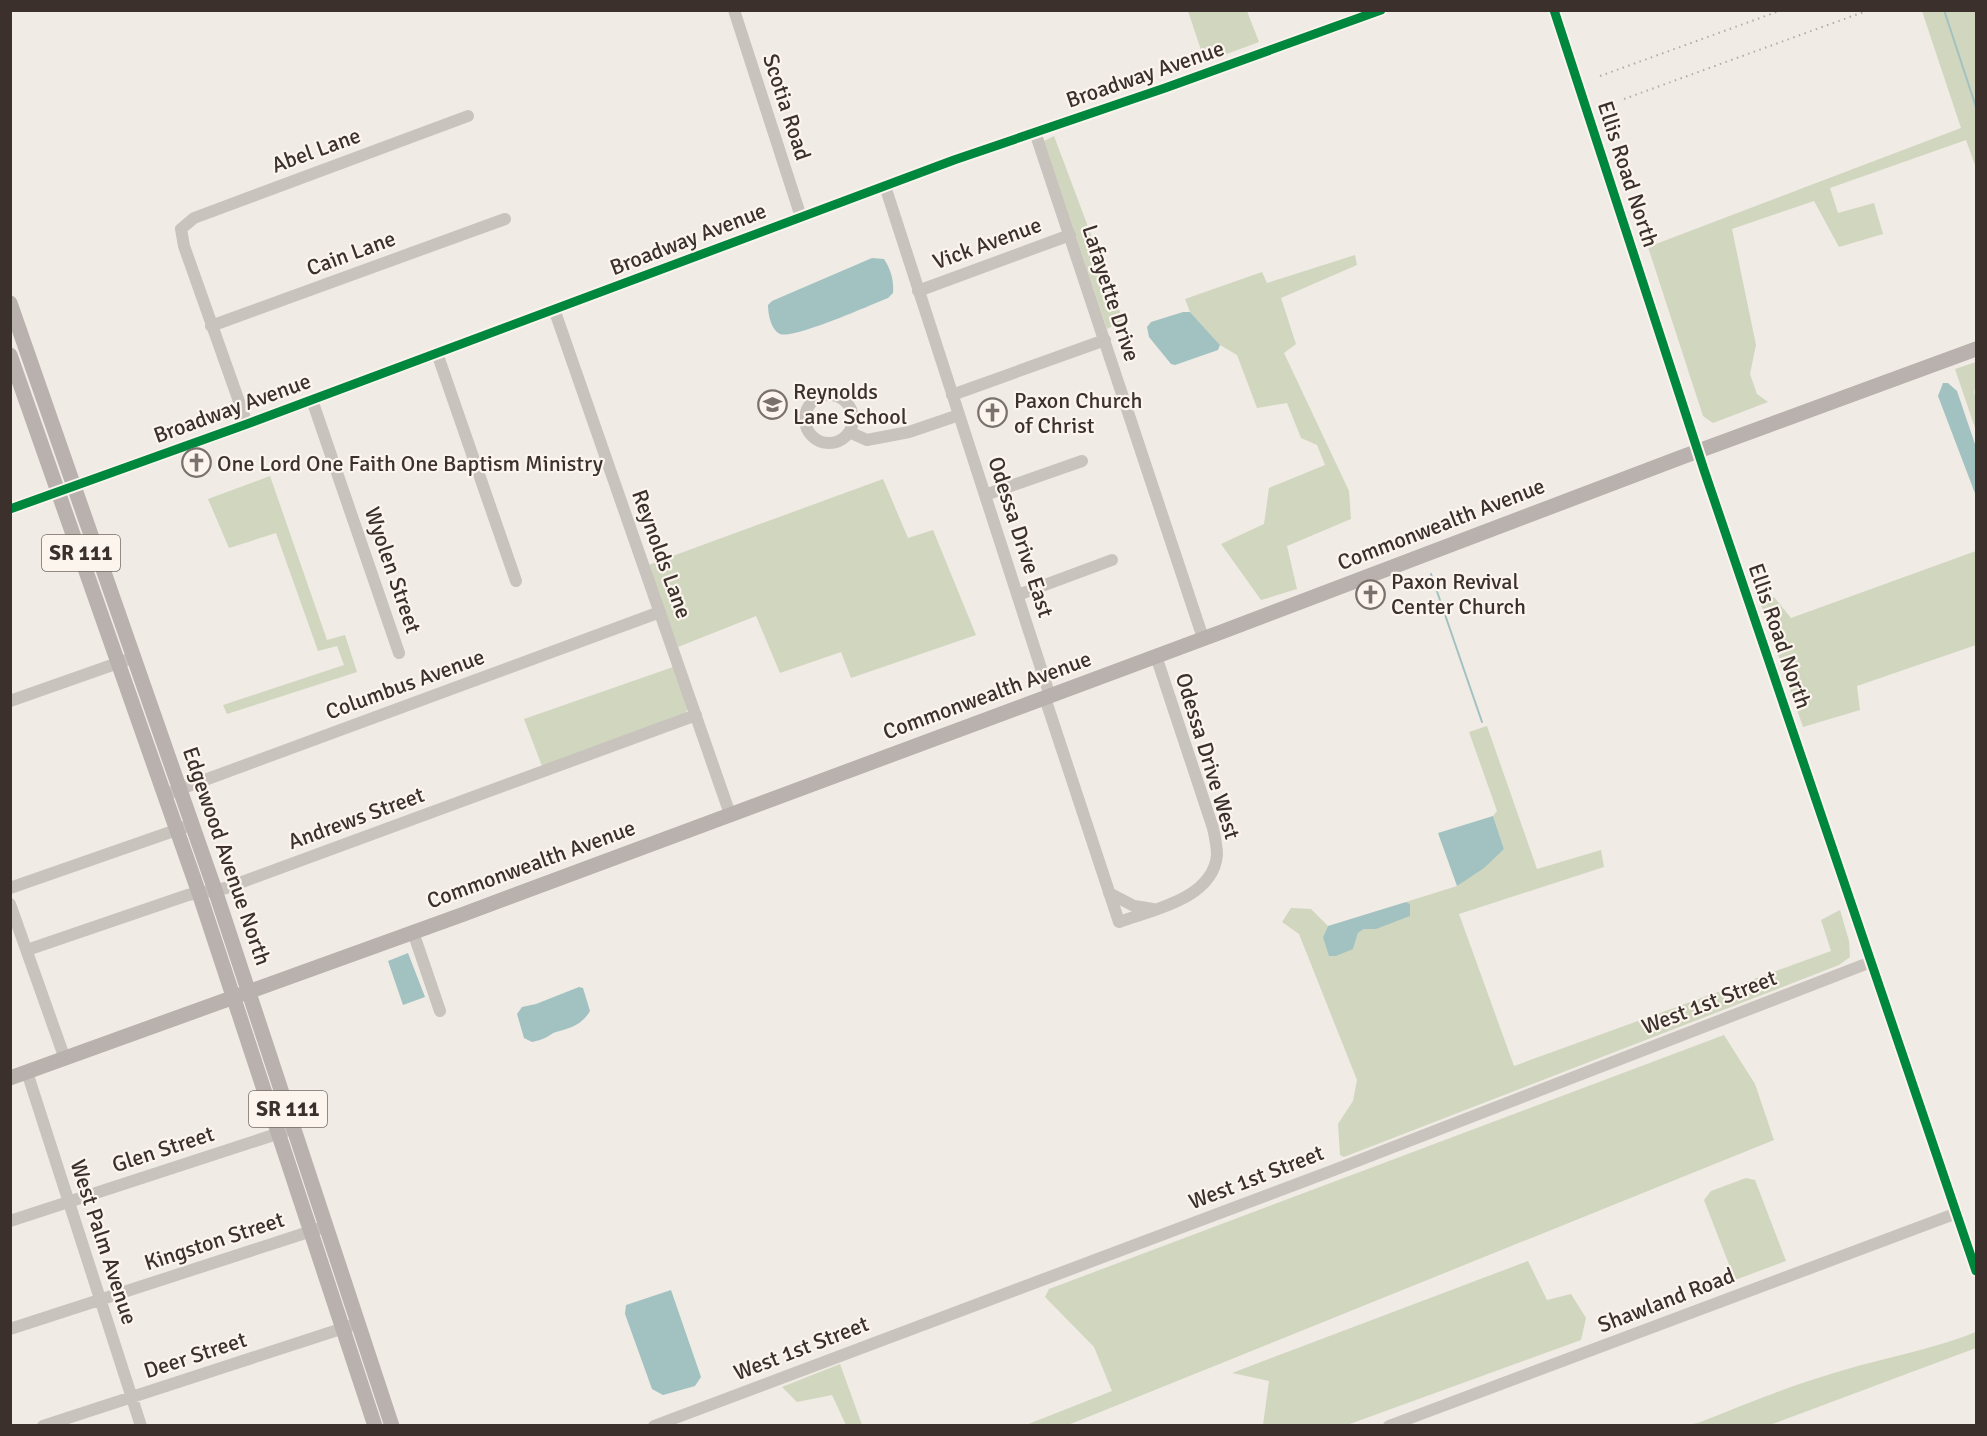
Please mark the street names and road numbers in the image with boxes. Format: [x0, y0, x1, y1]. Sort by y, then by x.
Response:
street label: Broadway Avenue [1062, 34, 1228, 114]
street label: Scotia Road [757, 50, 817, 164]
street label: Ellis Road North [1592, 98, 1664, 250]
street label: Abel Lane [268, 121, 364, 179]
street label: Broadway Avenue [606, 197, 770, 281]
street label: Vick Avenue [929, 211, 1045, 275]
street label: Lafayette Drive [1076, 221, 1146, 365]
street label: Cain Lane [303, 224, 399, 282]
street label: Broadway Avenue [150, 367, 314, 449]
street label: Odessa Drive East [982, 453, 1060, 621]
street label: Commonwealth Avenue [1333, 472, 1549, 576]
street label: Reynolds Lane [626, 486, 698, 622]
street label: Wyolen Street [359, 503, 427, 637]
road number: SR 111 [42, 535, 120, 571]
street label: Ellis Road North [1742, 560, 1818, 712]
street label: Columbus Avenue [322, 643, 488, 725]
street label: Commonwealth Avenue [879, 645, 1095, 745]
street label: Odessa Drive West [1170, 670, 1246, 843]
street label: Edgewood Avenue North [177, 743, 277, 969]
street label: Andrews Street [284, 781, 428, 855]
street label: Commonwealth Avenue [423, 814, 639, 914]
street label: West 1st Street [1638, 964, 1781, 1040]
road number: SR 111 [249, 1091, 327, 1127]
street label: Glen Street [109, 1120, 218, 1178]
street label: West 1st Street [1185, 1139, 1328, 1215]
street label: West Palm Avenue [65, 1156, 143, 1328]
street label: Kingston Street [141, 1206, 288, 1276]
street label: Shawland Road [1594, 1262, 1738, 1338]
street label: West 1st Street [730, 1310, 873, 1386]
street label: Deer Street [140, 1326, 250, 1384]

